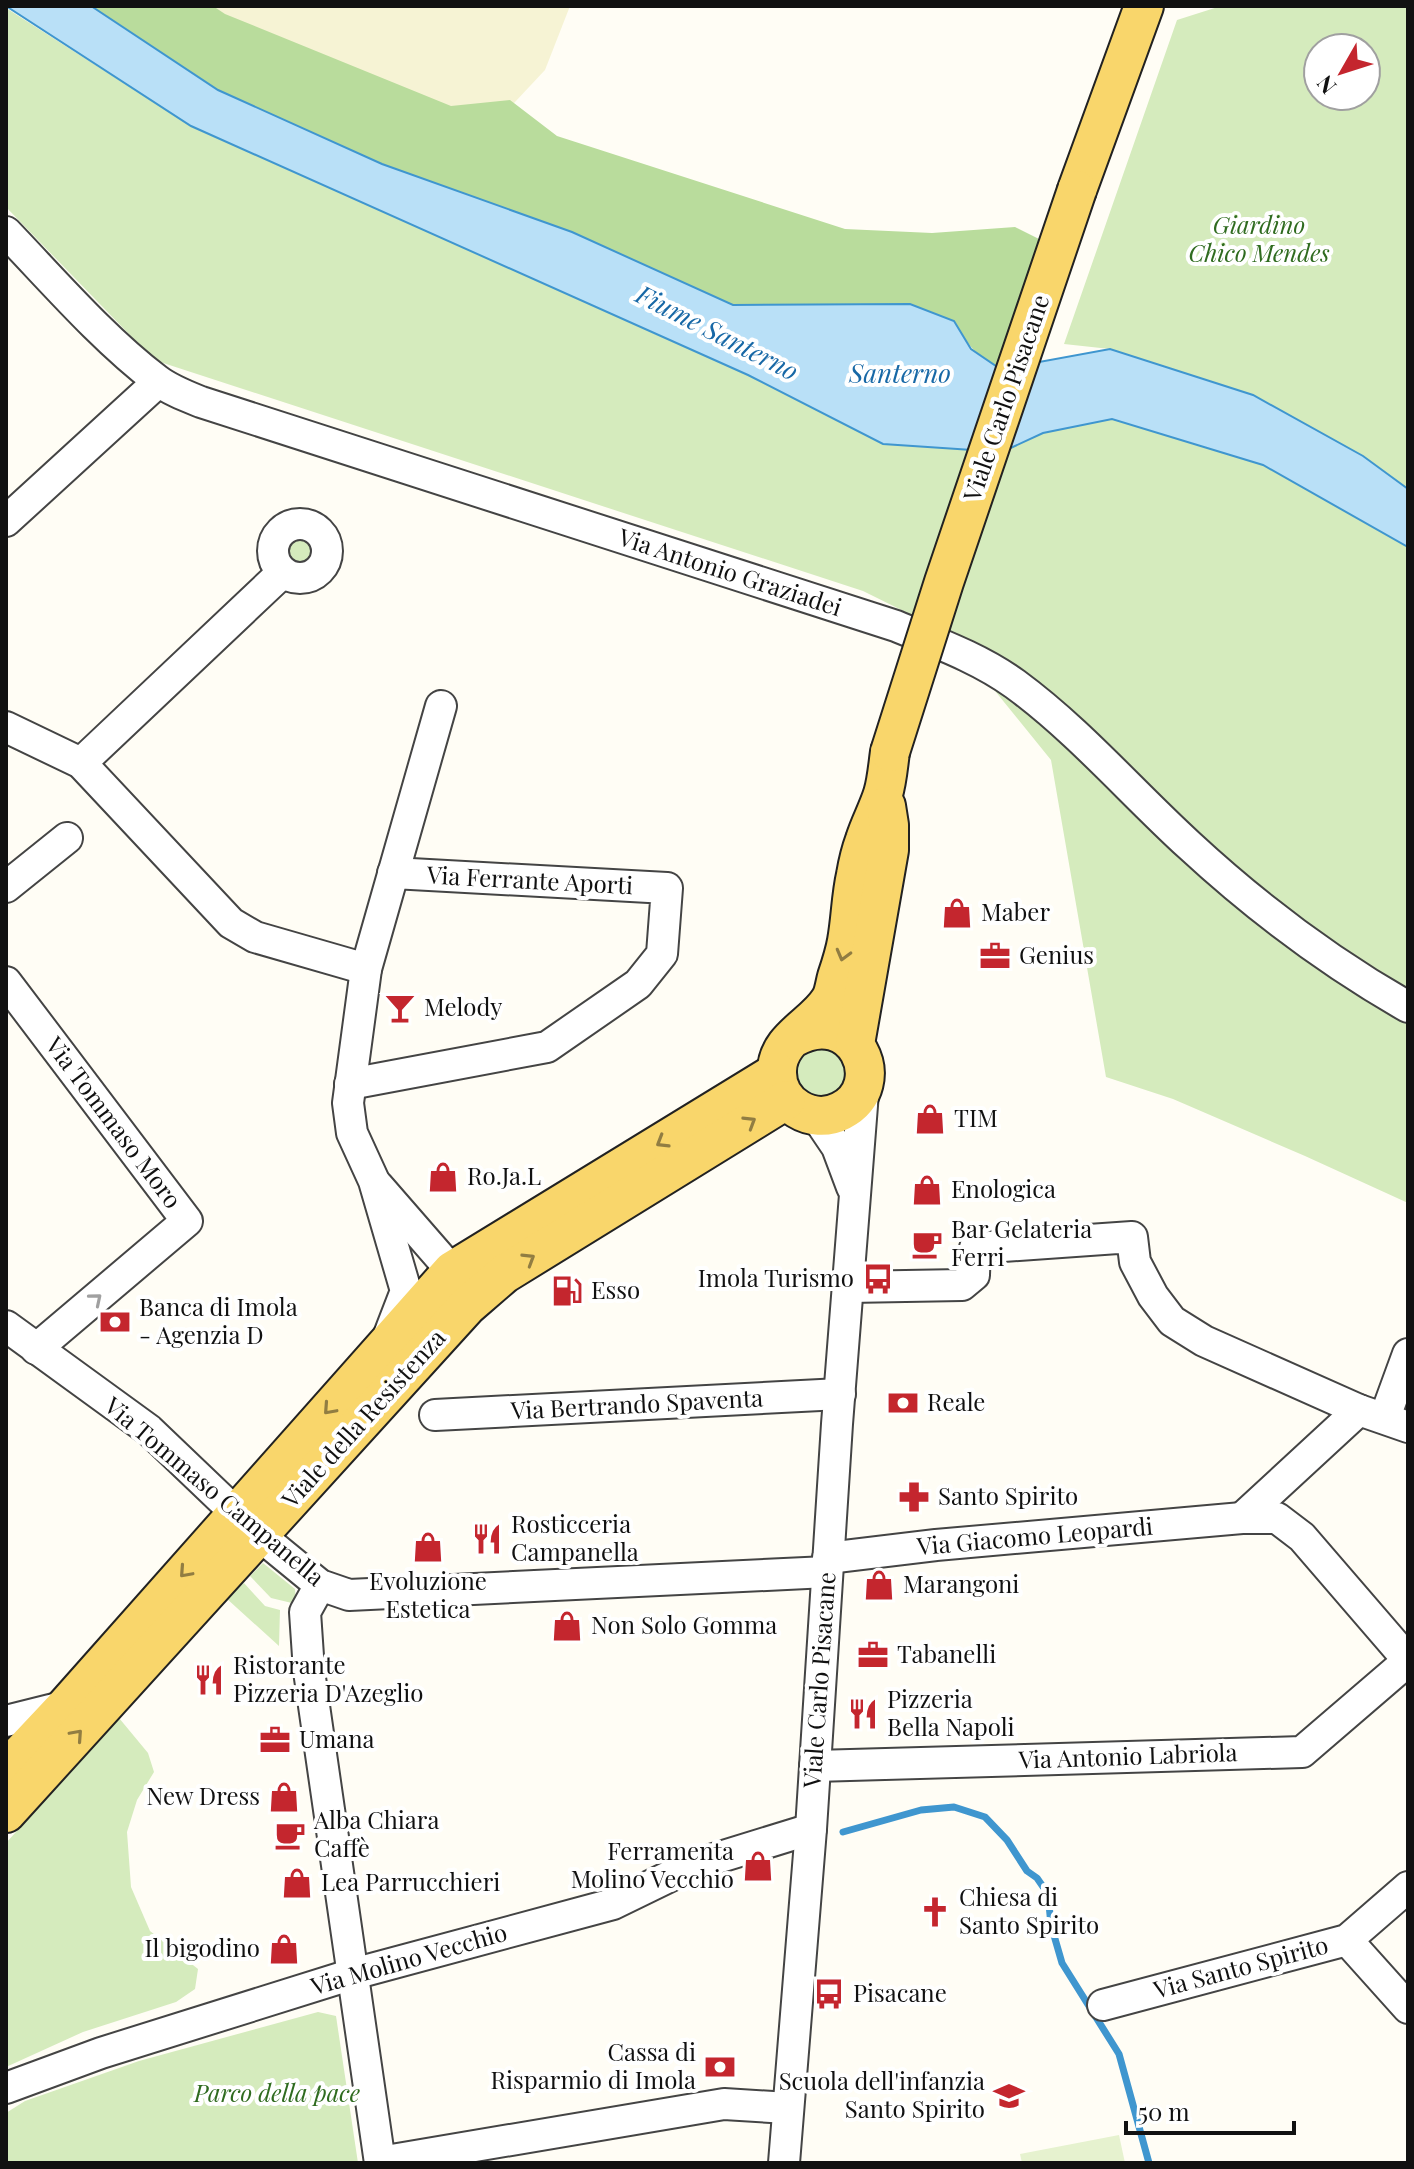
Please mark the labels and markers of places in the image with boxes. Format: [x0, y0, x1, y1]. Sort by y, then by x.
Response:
place label: Maber [981, 895, 1050, 927]
shop icon: Maber [940, 896, 974, 930]
place label: Genius [1019, 938, 1094, 970]
office icon: Genius [978, 939, 1012, 973]
place label: Melody [424, 990, 502, 1022]
bar icon: Melody [383, 991, 417, 1025]
place label: TIM [954, 1101, 998, 1133]
shop icon: TIM [913, 1102, 947, 1136]
place label: Ro.Ja.L [467, 1159, 541, 1191]
shop icon: Ro.Ja.L [426, 1160, 460, 1194]
place label: Enologica [951, 1172, 1056, 1204]
shop icon: Enologica [910, 1173, 944, 1207]
place label: Bar Gelateria Ferri [951, 1212, 1092, 1272]
cafe icon: Bar Gelateria Ferri [910, 1227, 944, 1261]
place label: Imola Turismo [698, 1261, 854, 1293]
bus stop icon: Imola Turismo [861, 1262, 895, 1296]
place label: Esso [591, 1273, 640, 1305]
fuel station icon: Esso [550, 1274, 584, 1308]
place label: Banca di Imola - Agenzia D [139, 1290, 298, 1350]
bank icon: Banca di Imola - Agenzia D [98, 1305, 132, 1339]
place label: Reale [927, 1385, 985, 1417]
bank icon: Reale [886, 1386, 920, 1420]
place label: Santo Spirito [938, 1479, 1078, 1511]
pharmacy icon: Santo Spirito [897, 1480, 931, 1514]
place label: Rosticceria Campanella [511, 1507, 639, 1567]
restaurant icon: Rosticceria Campanella [470, 1522, 504, 1556]
shop icon: Evoluzione Estetica [411, 1530, 445, 1564]
place label: Evoluzione Estetica [369, 1564, 487, 1624]
place label: Marangoni [903, 1567, 1019, 1599]
shop icon: Marangoni [862, 1568, 896, 1602]
place label: Non Solo Gomma [591, 1608, 777, 1640]
shop icon: Non Solo Gomma [550, 1609, 584, 1643]
place label: Tabanelli [897, 1637, 996, 1669]
office icon: Tabanelli [856, 1638, 890, 1672]
place label: Ristorante Pizzeria D'Azeglio [233, 1648, 423, 1708]
restaurant icon: Ristorante Pizzeria D'Azeglio [192, 1663, 226, 1697]
place label: Pizzeria Bella Napoli [887, 1682, 1015, 1742]
restaurant icon: Pizzeria Bella Napoli [846, 1697, 880, 1731]
place label: Umana [299, 1722, 375, 1754]
office icon: Umana [258, 1723, 292, 1757]
place label: New Dress [146, 1779, 260, 1811]
shop icon: New Dress [267, 1780, 301, 1814]
place label: Alba Chiara Caffè [313, 1803, 439, 1863]
cafe icon: Alba Chiara Caffè [273, 1818, 307, 1852]
place label: Ferramenta Molino Vecchio [571, 1834, 734, 1894]
shop icon: Ferramenta Molino Vecchio [741, 1849, 775, 1883]
place label: Lea Parrucchieri [321, 1865, 500, 1897]
shop icon: Lea Parrucchieri [280, 1866, 314, 1900]
place label: Chiesa di Santo Spirito [959, 1880, 1099, 1940]
church icon: Chiesa di Santo Spirito [918, 1895, 952, 1929]
place label: Il bigodino [144, 1931, 260, 1963]
shop icon: Il bigodino [267, 1932, 301, 1966]
place label: Pisacane [853, 1976, 947, 2008]
bus stop icon: Pisacane [812, 1977, 846, 2011]
place label: Cassa di Risparmio di Imola [491, 2035, 696, 2095]
bank icon: Cassa di Risparmio di Imola [703, 2050, 737, 2084]
place label: Scuola dell'infanzia Santo Spirito [779, 2064, 985, 2124]
school or university icon: Scuola dell'infanzia Santo Spirito [992, 2079, 1026, 2113]

